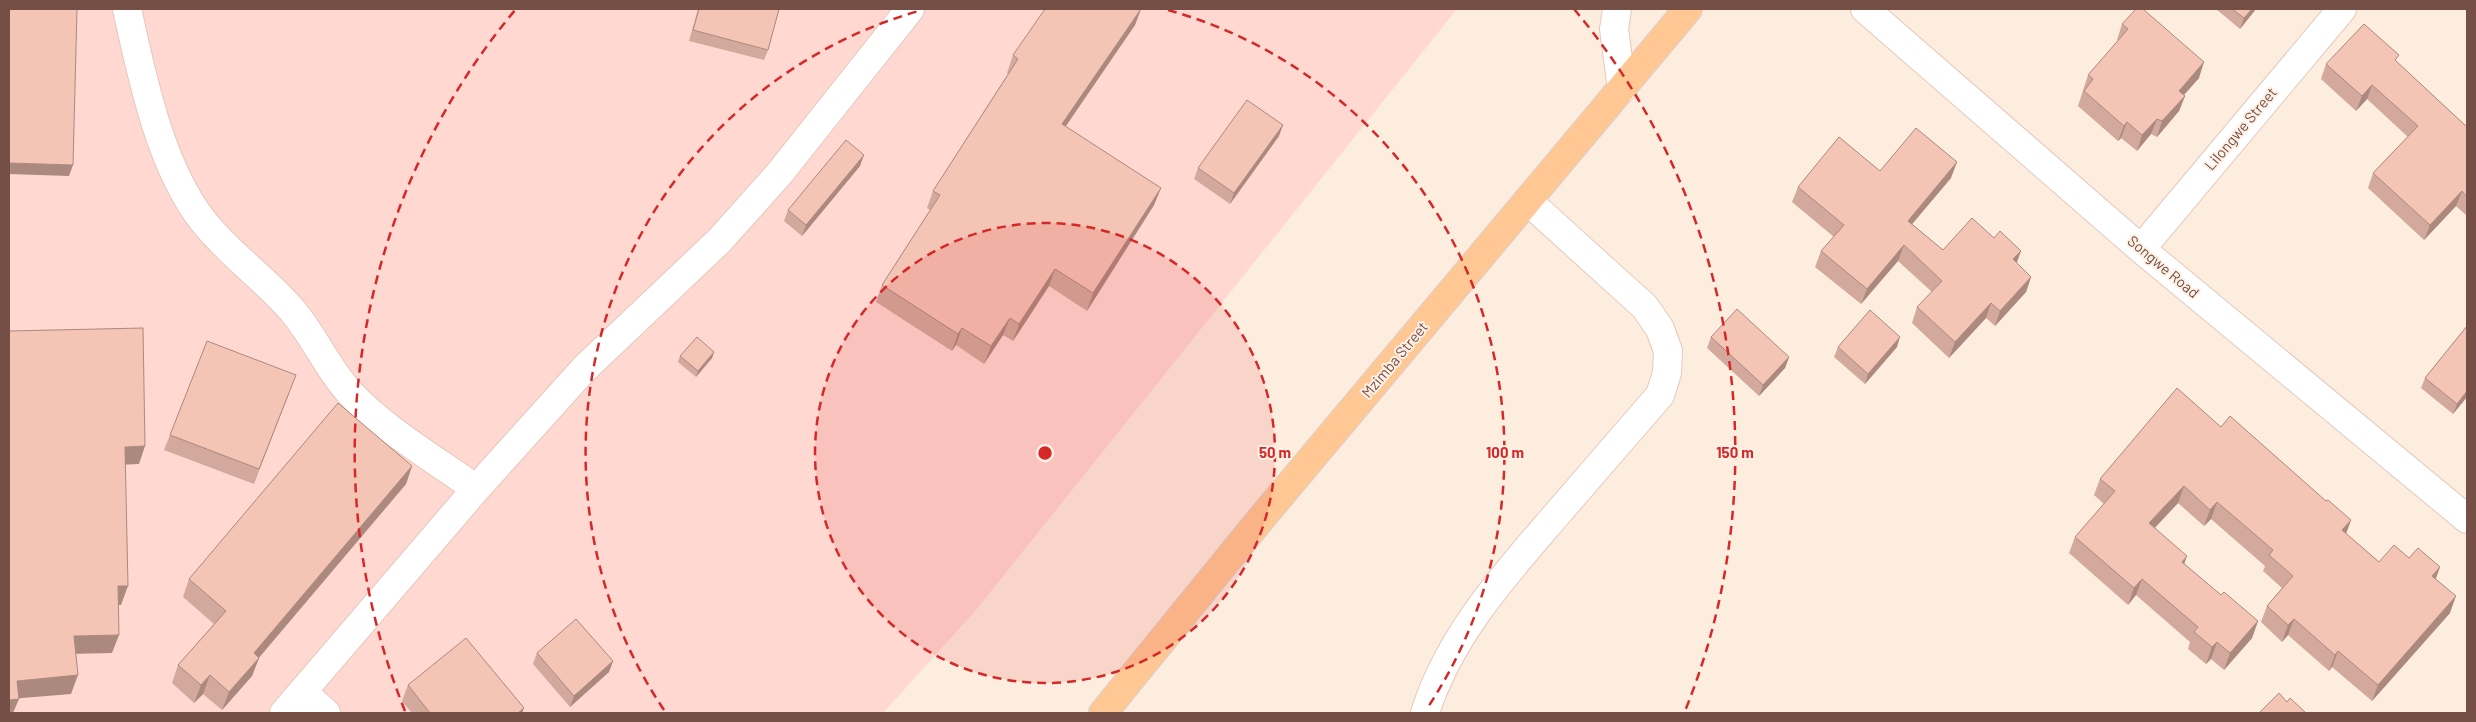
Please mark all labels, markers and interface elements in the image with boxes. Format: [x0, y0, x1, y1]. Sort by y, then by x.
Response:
street label: Lilongwe Street [2200, 83, 2280, 173]
street label: Songwe Road [2124, 231, 2203, 301]
street label: Mzimba Street [1357, 318, 1431, 401]
text: 50 m [1259, 443, 1291, 461]
text: 100 m [1486, 443, 1524, 461]
text: 150 m [1716, 443, 1754, 461]
centre of rings [1036, 444, 1054, 462]

